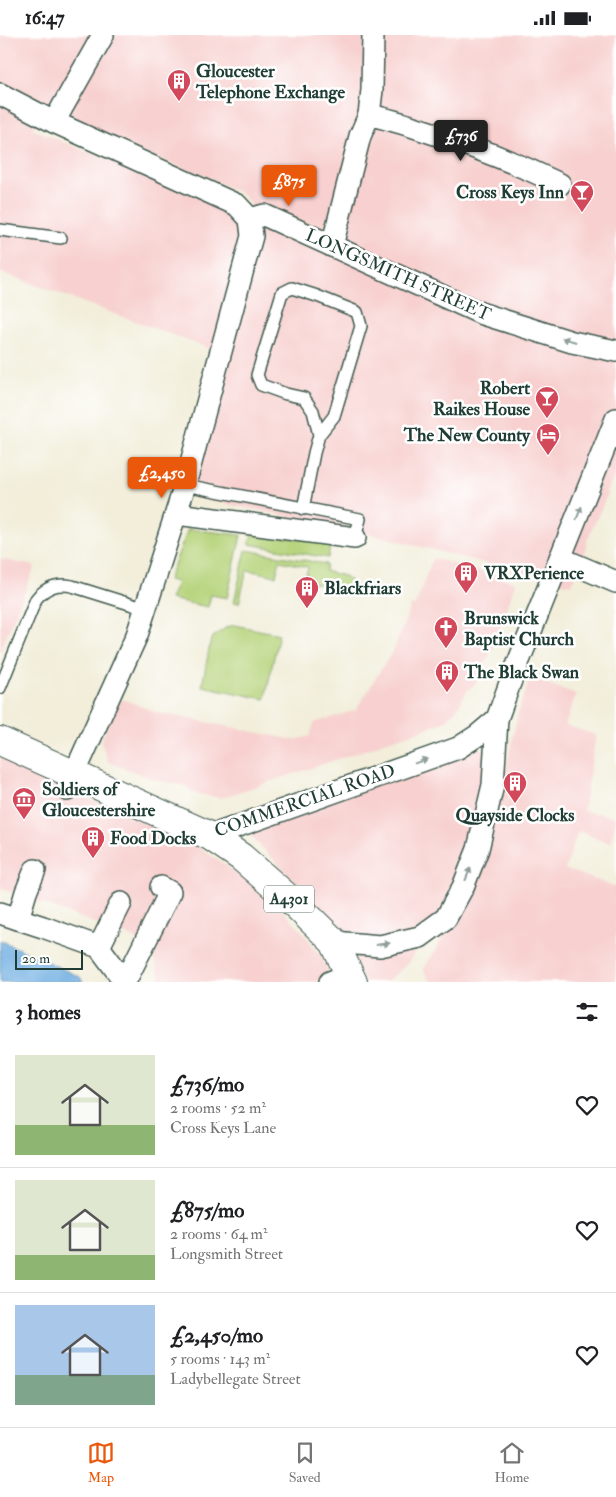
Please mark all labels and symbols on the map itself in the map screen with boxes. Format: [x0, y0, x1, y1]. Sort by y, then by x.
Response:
place label: Gloucester Telephone Exchange [195, 60, 345, 104]
building icon: Gloucester Telephone Exchange [166, 68, 192, 102]
pin: £736 [431, 119, 491, 162]
pin: £875 [259, 165, 319, 207]
bar icon: Cross Keys Inn [569, 179, 595, 213]
place label: Cross Keys Inn [456, 181, 565, 204]
street label: LONGSMITH STREET [302, 224, 495, 327]
one-way arrow [561, 336, 576, 344]
place label: Robert Raikes House [433, 377, 530, 421]
bar icon: Robert Raikes House [534, 385, 560, 419]
hotel icon: The New County [535, 422, 561, 456]
place label: The New County [403, 424, 531, 447]
pin: £2,450 [121, 457, 203, 499]
one-way arrow [575, 506, 583, 520]
building icon: VRXPerience [453, 560, 479, 594]
place label: VRXPerience [483, 562, 584, 585]
building icon: Blackfriars [294, 575, 320, 609]
place label: Blackfriars [324, 577, 401, 600]
place label: Brunswick Baptist Church [464, 607, 574, 651]
church icon: Brunswick Baptist Church [433, 615, 459, 649]
building icon: The Black Swan [434, 659, 460, 693]
place label: The Black Swan [463, 661, 580, 684]
one-way arrow [414, 757, 429, 765]
street label: COMMERCIAL ROAD [212, 759, 398, 843]
building icon: Quayside Clocks [502, 770, 528, 804]
place label: Soldiers of Gloucestershire [42, 778, 156, 822]
museum icon: Soldiers of Gloucestershire [11, 786, 37, 820]
place label: Quayside Clocks [456, 804, 574, 827]
building icon: Food Docks [80, 825, 106, 859]
place label: Food Docks [110, 827, 196, 850]
one-way arrow [464, 866, 472, 881]
road number: A4301 [264, 886, 314, 913]
one-way arrow [375, 940, 391, 948]
scale bar [15, 947, 82, 970]

